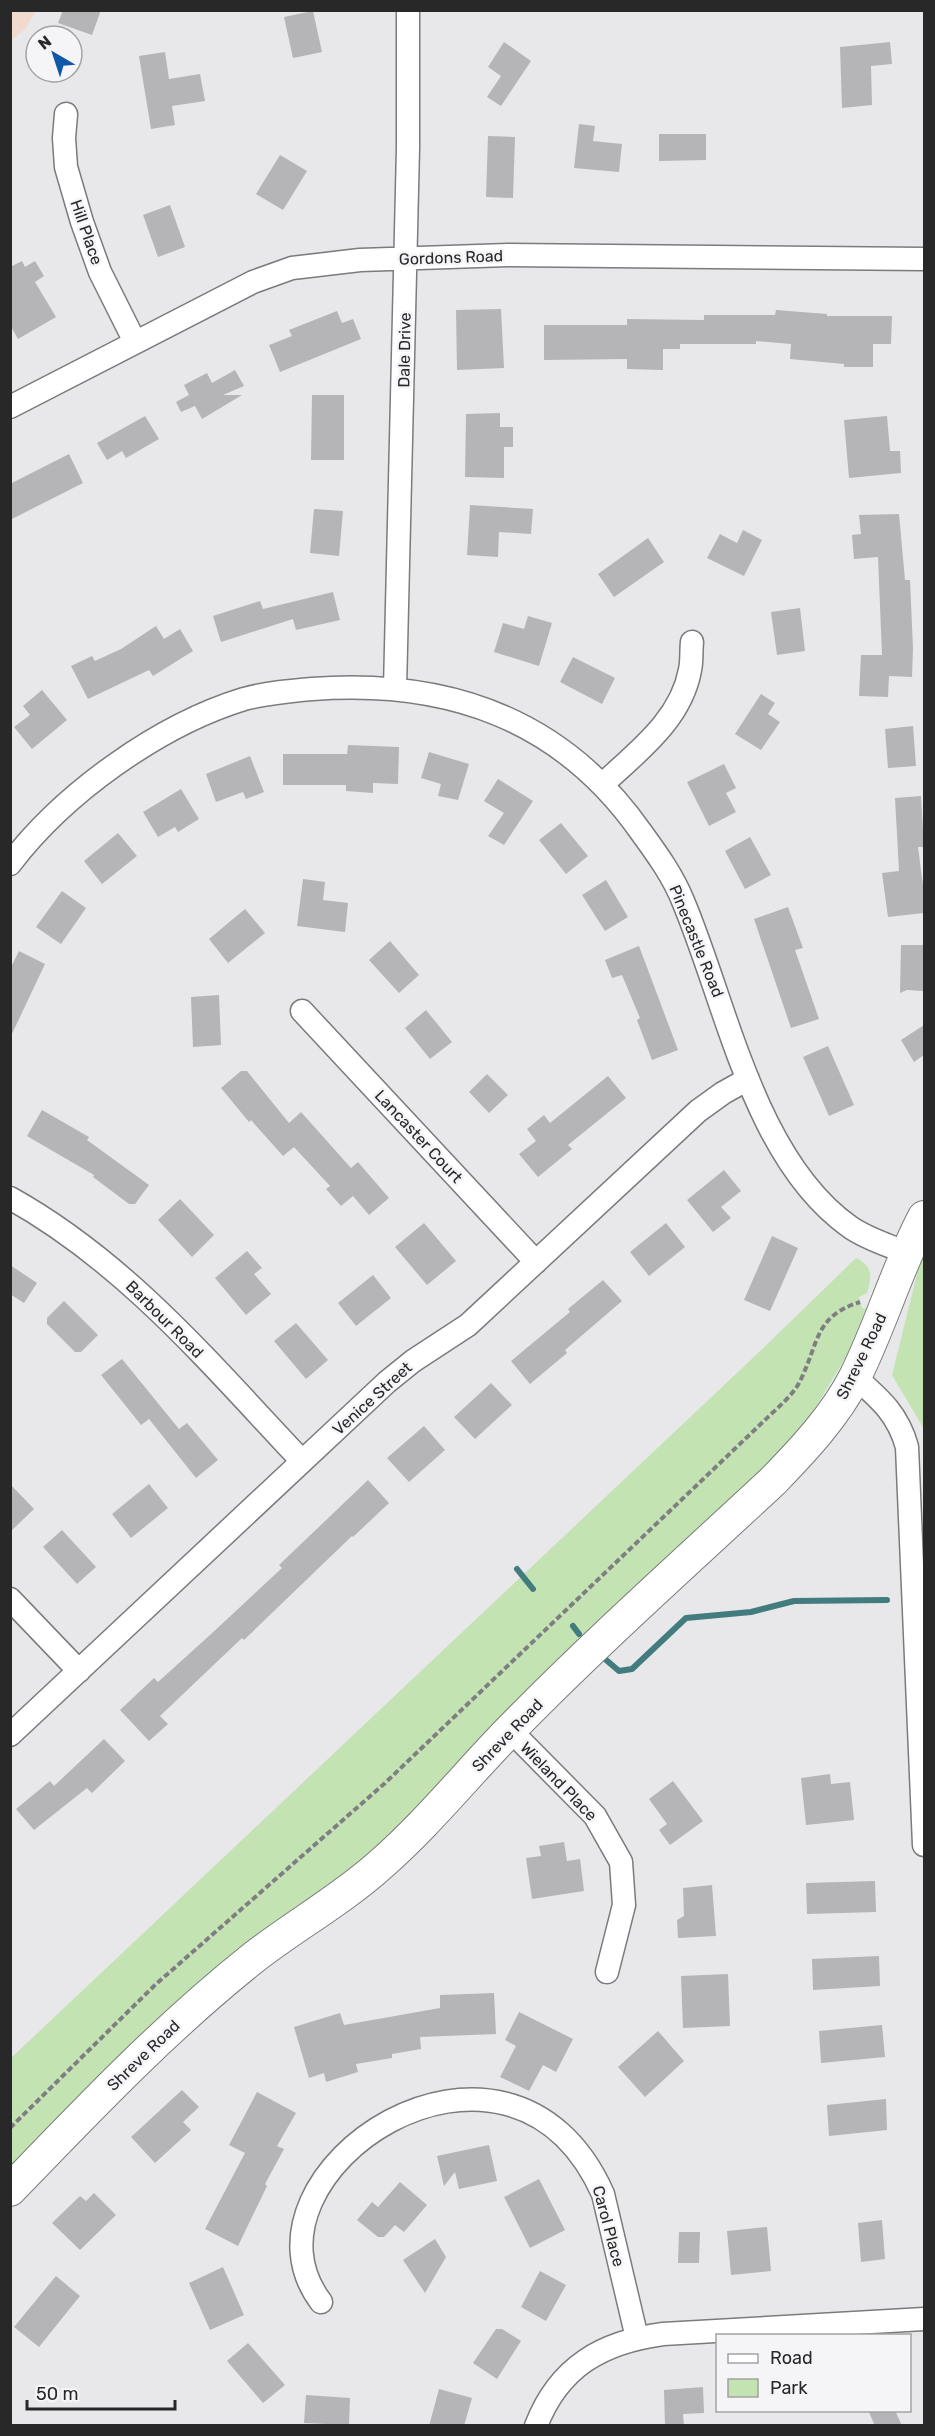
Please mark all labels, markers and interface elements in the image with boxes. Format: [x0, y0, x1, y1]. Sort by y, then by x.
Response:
north arrow [24, 24, 84, 84]
text: N [34, 32, 55, 54]
street label: Hill Place [67, 197, 107, 267]
street label: Gordons Road [399, 246, 504, 269]
street label: Dale Drive [394, 312, 415, 388]
street label: Pinecastle Road [665, 882, 728, 1000]
street label: Lancaster Court [371, 1086, 467, 1187]
street label: Barbour Road [122, 1277, 207, 1362]
street label: Shreve Road [832, 1310, 891, 1402]
street label: Venice Street [329, 1358, 416, 1439]
street label: Shreve Road [468, 1695, 547, 1776]
street label: Wieland Place [516, 1738, 601, 1825]
street label: Shreve Road [103, 2016, 184, 2095]
street label: Carol Place [589, 2183, 628, 2269]
legend [716, 2334, 911, 2412]
text: Road [770, 2347, 813, 2369]
scale bar [27, 2373, 176, 2411]
text: Park [770, 2377, 808, 2399]
text: 50 m [36, 2383, 79, 2405]

